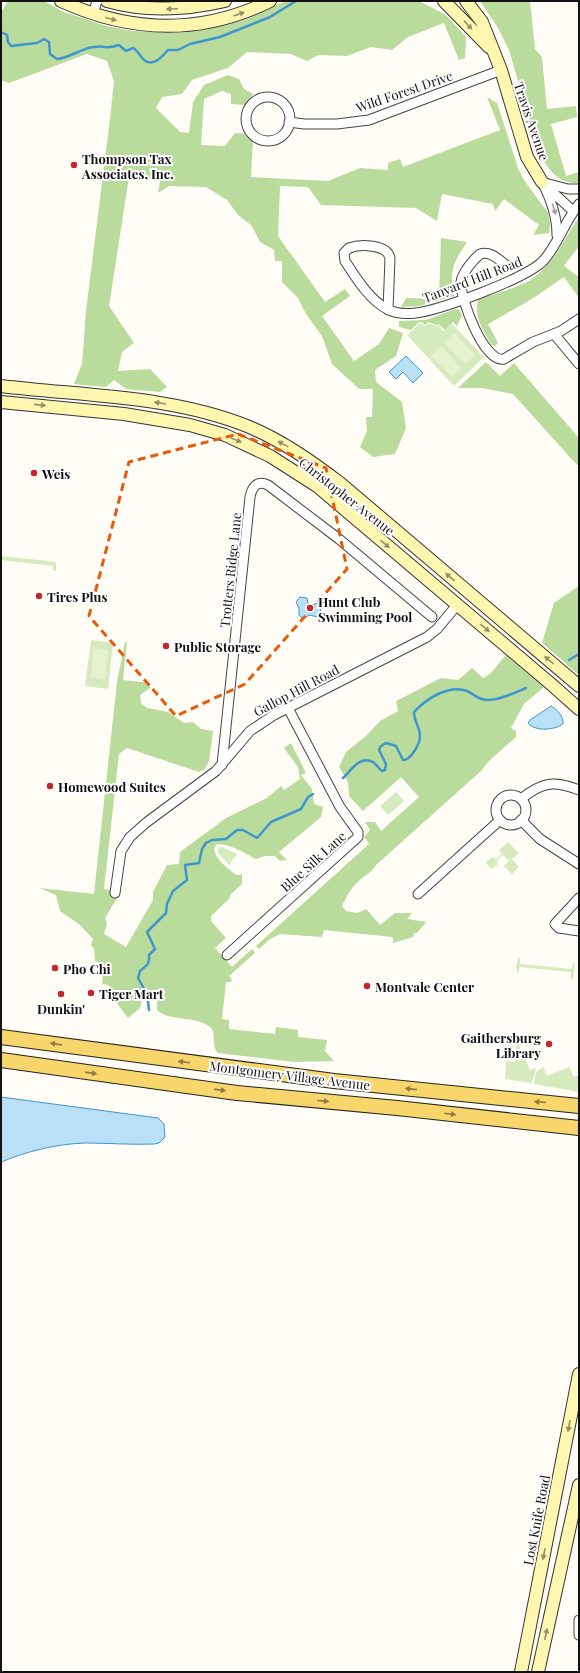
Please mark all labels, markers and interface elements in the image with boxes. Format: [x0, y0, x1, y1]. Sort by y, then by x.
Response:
one-way arrow [166, 5, 178, 12]
one-way arrow [233, 11, 245, 17]
one-way arrow [105, 16, 117, 22]
one-way arrow [463, 20, 473, 30]
street label: Wild Forest Drive [352, 66, 455, 116]
street label: Travis Avenue [511, 79, 554, 163]
place label: Thompson Tax Associates, Inc. [81, 150, 174, 182]
marker: Thompson Tax Associates, Inc. [69, 160, 79, 170]
one-way arrow [551, 203, 557, 215]
street label: Tanyard Hill Road [420, 252, 525, 306]
one-way arrow [154, 400, 166, 406]
one-way arrow [34, 402, 46, 409]
one-way arrow [231, 438, 243, 444]
one-way arrow [277, 440, 288, 447]
street label: Christopher Avenue [296, 453, 399, 539]
place label: Weis [41, 465, 70, 482]
marker: Weis [29, 468, 39, 478]
street label: Trotters Ridge Lane [216, 511, 245, 628]
one-way arrow [380, 539, 391, 548]
one-way arrow [445, 572, 455, 581]
place label: Tires Plus [47, 588, 107, 605]
marker: Tires Plus [34, 591, 44, 601]
place label: Hunt Club Swimming Pool [318, 593, 412, 625]
marker: Hunt Club Swimming Pool [305, 603, 315, 613]
one-way arrow [480, 623, 490, 632]
place label: Public Storage [174, 638, 262, 655]
marker: Public Storage [161, 641, 171, 651]
one-way arrow [544, 656, 555, 665]
street label: Gallop Hill Road [250, 660, 342, 720]
place label: Homewood Suites [58, 778, 166, 795]
marker: Homewood Suites [45, 781, 55, 791]
street label: Blue Silk Lane [277, 827, 350, 895]
place label: Pho Chi [63, 960, 111, 977]
marker: Pho Chi [50, 963, 60, 973]
place label: Montvale Center [375, 978, 474, 995]
marker: Montvale Center [362, 981, 372, 991]
place label: Tiger Mart [99, 985, 164, 1002]
marker: Tiger Mart [86, 988, 96, 998]
marker: Dunkin' [56, 989, 66, 999]
place label: Dunkin' [37, 1000, 85, 1017]
place label: Gaithersburg Library [461, 1029, 542, 1061]
marker: Gaithersburg Library [544, 1039, 554, 1049]
one-way arrow [50, 1041, 62, 1047]
street label: Montgomery Village Avenue [209, 1057, 372, 1093]
one-way arrow [178, 1059, 191, 1065]
one-way arrow [85, 1070, 97, 1076]
one-way arrow [405, 1086, 417, 1092]
one-way arrow [214, 1087, 226, 1093]
one-way arrow [317, 1098, 329, 1105]
one-way arrow [534, 1099, 546, 1106]
one-way arrow [444, 1111, 456, 1117]
one-way arrow [566, 1420, 572, 1432]
street label: Lost Knife Road [519, 1473, 553, 1567]
one-way arrow [540, 1547, 546, 1560]
one-way arrow [544, 1628, 550, 1640]

